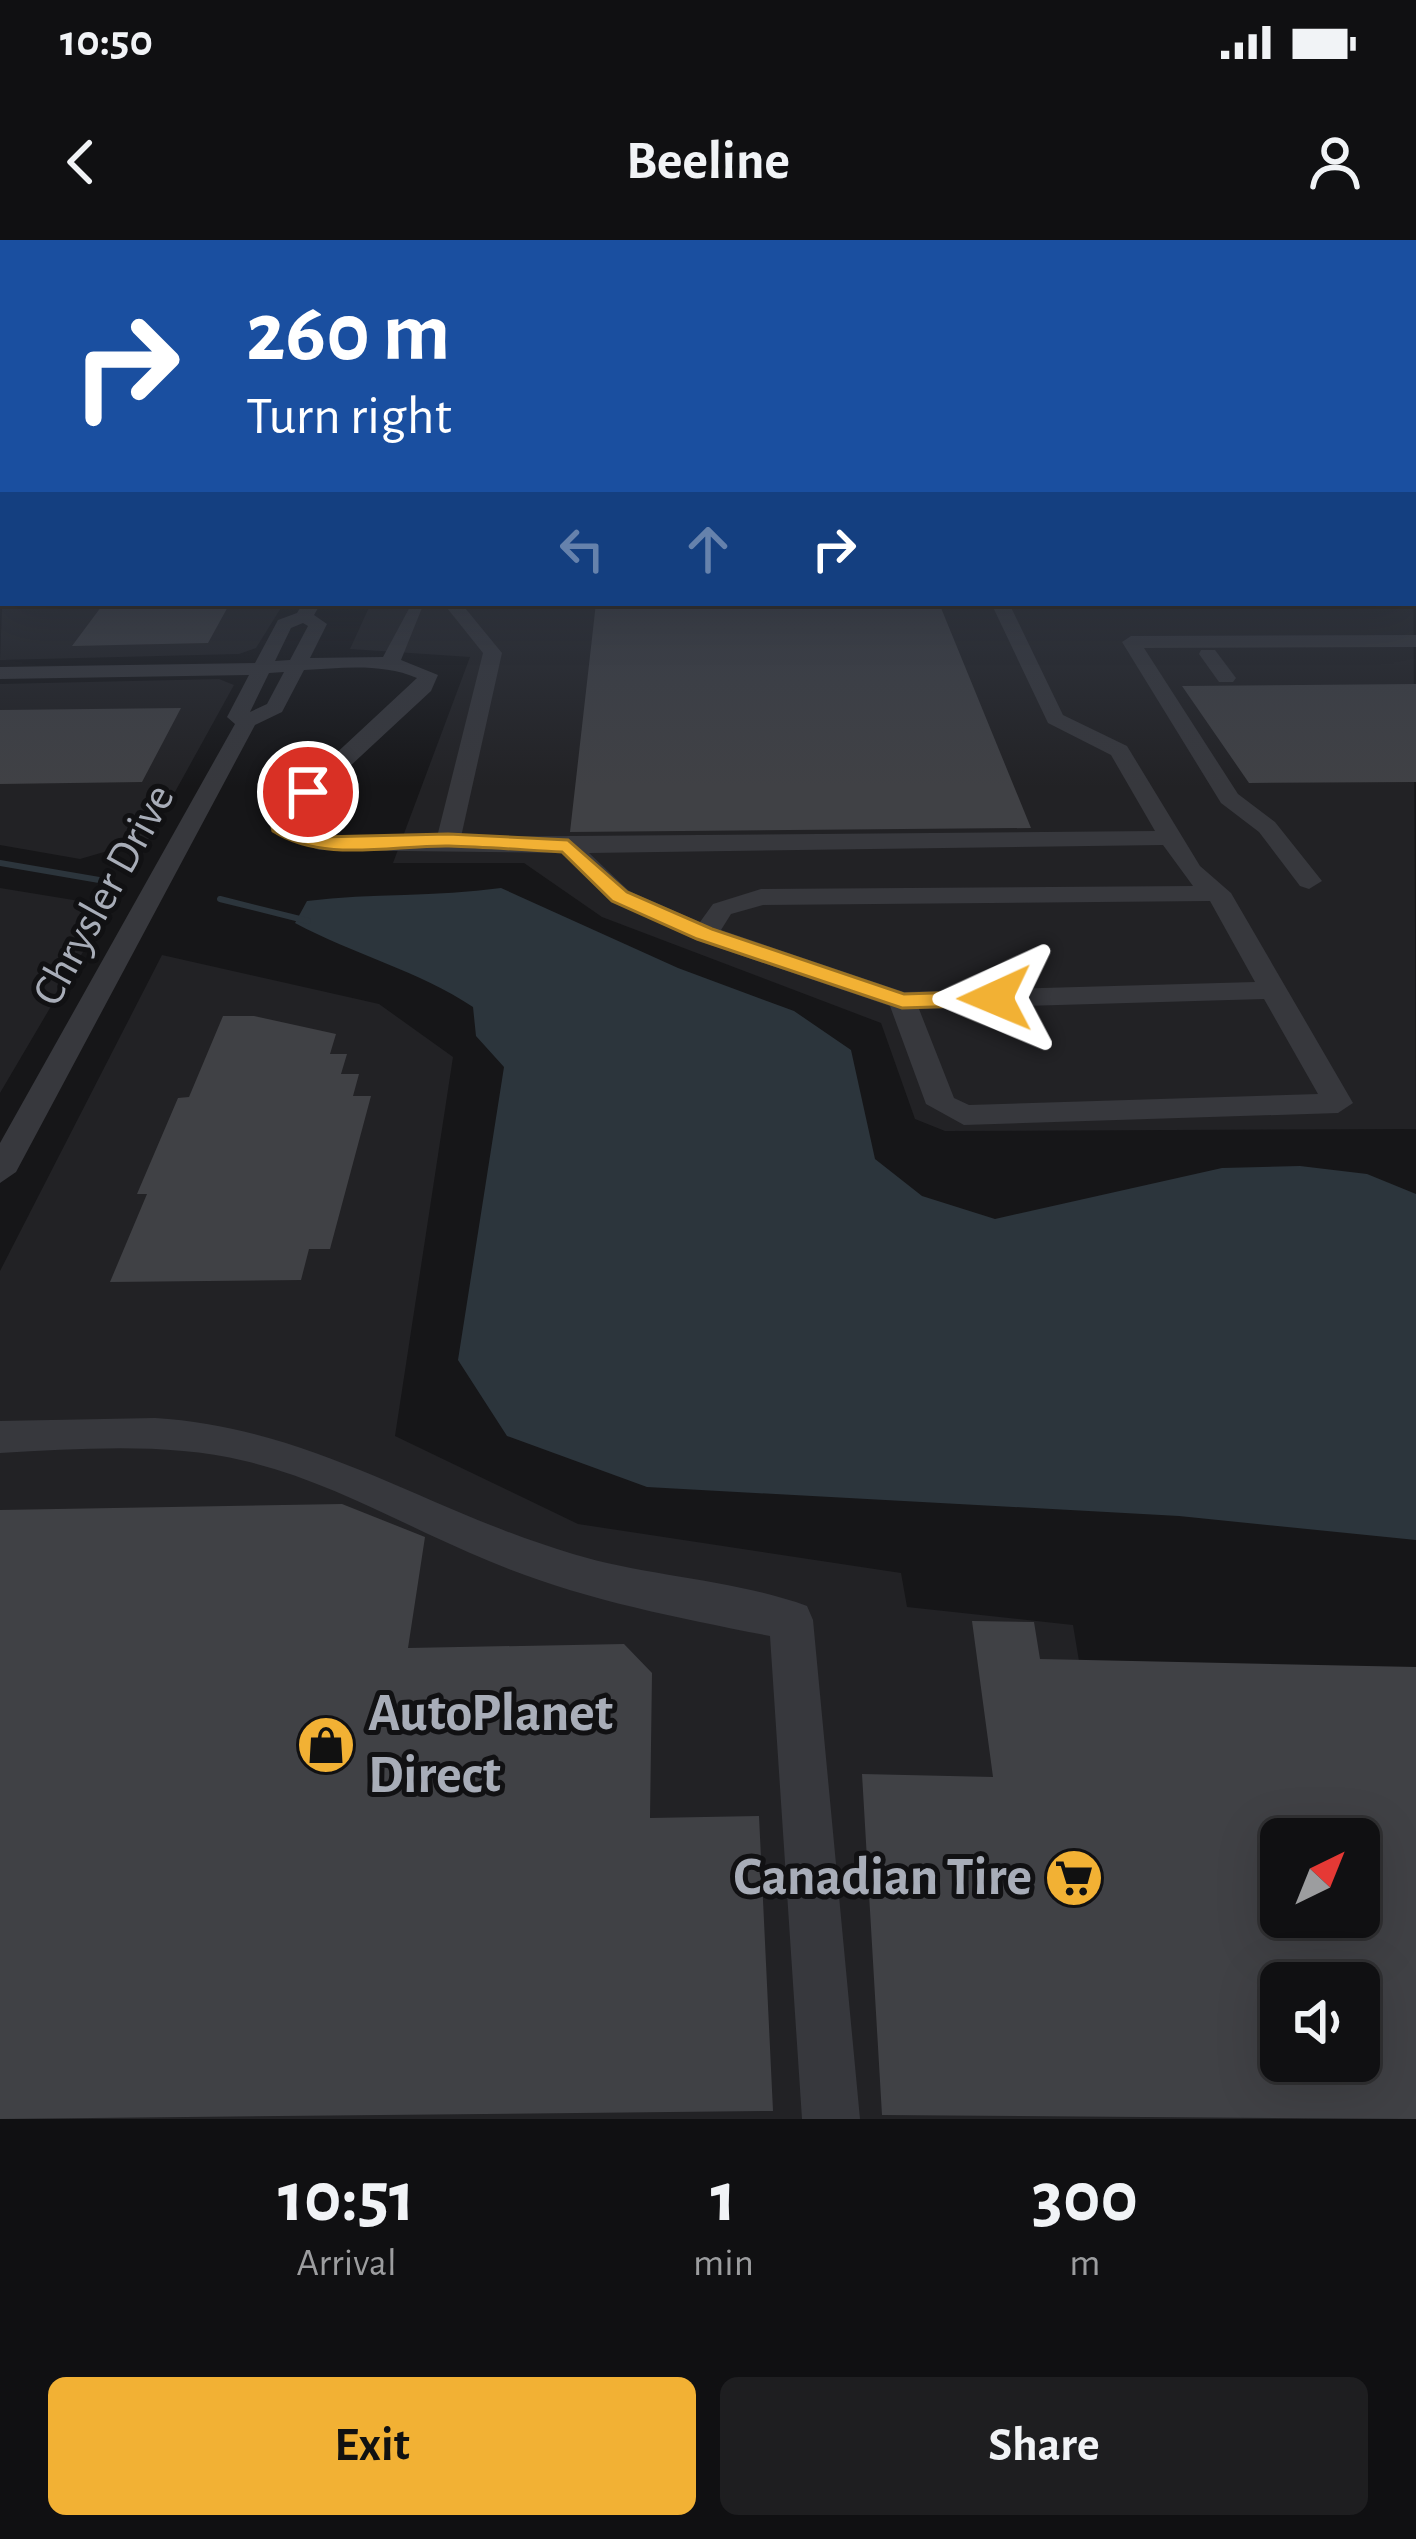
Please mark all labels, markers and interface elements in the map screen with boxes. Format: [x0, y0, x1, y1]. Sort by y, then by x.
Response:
text: 10:50 [60, 19, 153, 64]
icon: back [48, 129, 114, 195]
icon: person [1302, 129, 1368, 195]
text: Beeline [626, 135, 790, 189]
icon: right [48, 288, 204, 444]
text: 260 m [246, 292, 450, 376]
text: Turn right [246, 390, 452, 444]
icon: left [549, 516, 615, 582]
icon: ahead [675, 516, 741, 582]
icon: right [801, 516, 867, 582]
pin [257, 741, 359, 843]
icon: arrive [275, 759, 341, 825]
street label: Chrysler Drive [25, 777, 183, 1013]
position arrow [932, 935, 1058, 1061]
place label: AutoPlanet Direct [368, 1687, 613, 1803]
shop icon: AutoPlanet Direct [295, 1714, 357, 1776]
north arrow [1260, 1818, 1380, 1938]
map controls [1260, 1818, 1380, 2082]
supermarket icon: Canadian Tire [1043, 1847, 1105, 1909]
place label: Canadian Tire [733, 1851, 1032, 1905]
button: sound [1260, 1962, 1380, 2082]
text: 10:51 [278, 2162, 415, 2234]
text: 1 [710, 2162, 736, 2234]
text: 300 [1032, 2162, 1138, 2234]
text: Arrival [296, 2244, 397, 2283]
text: min [693, 2244, 754, 2283]
text: m [1069, 2244, 1100, 2283]
button: Exit [48, 2377, 696, 2515]
button: Share [720, 2377, 1368, 2515]

